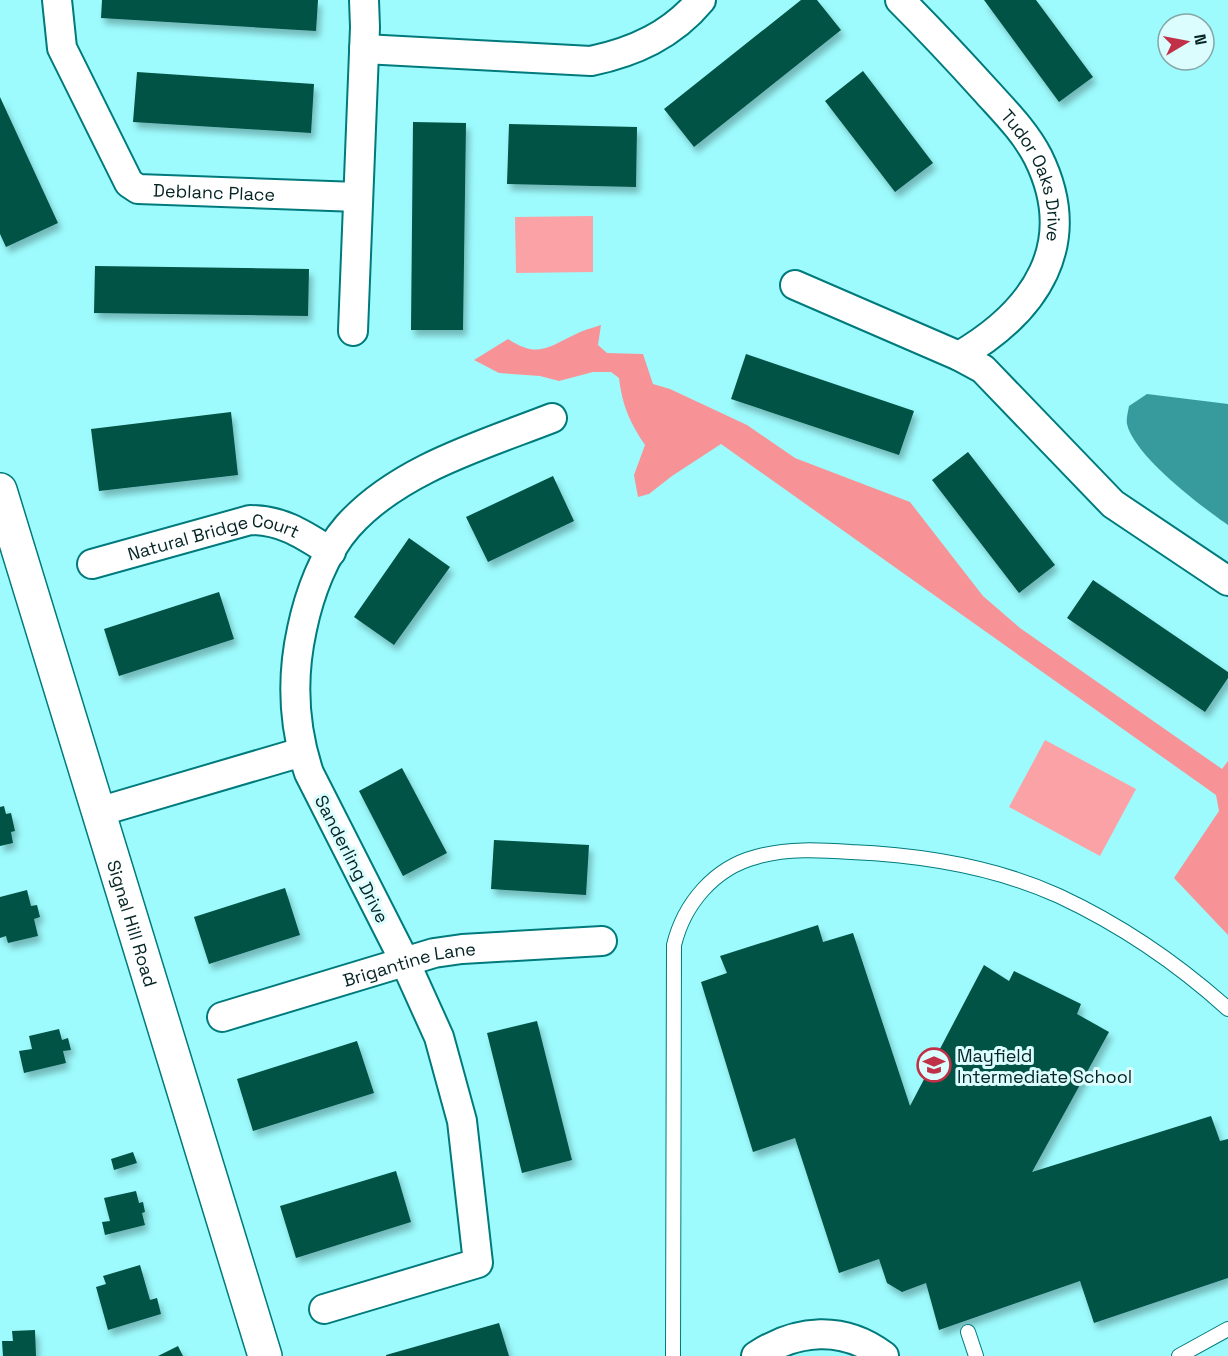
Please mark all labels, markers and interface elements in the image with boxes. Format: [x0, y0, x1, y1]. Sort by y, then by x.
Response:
north arrow [1156, 12, 1216, 72]
text: N [1189, 32, 1212, 47]
street label: Tudor Oaks Drive [996, 104, 1066, 243]
street label: Deblanc Place [153, 178, 276, 205]
street label: Natural Bridge Court [125, 508, 304, 565]
street label: Sanderling Drive [310, 791, 394, 927]
street label: Signal Hill Road [102, 857, 163, 989]
street label: Brigantine Lane [340, 937, 476, 991]
place label: Mayfield Intermediate School [957, 1044, 1132, 1088]
school or university icon: Mayfield Intermediate School [916, 1047, 952, 1083]

